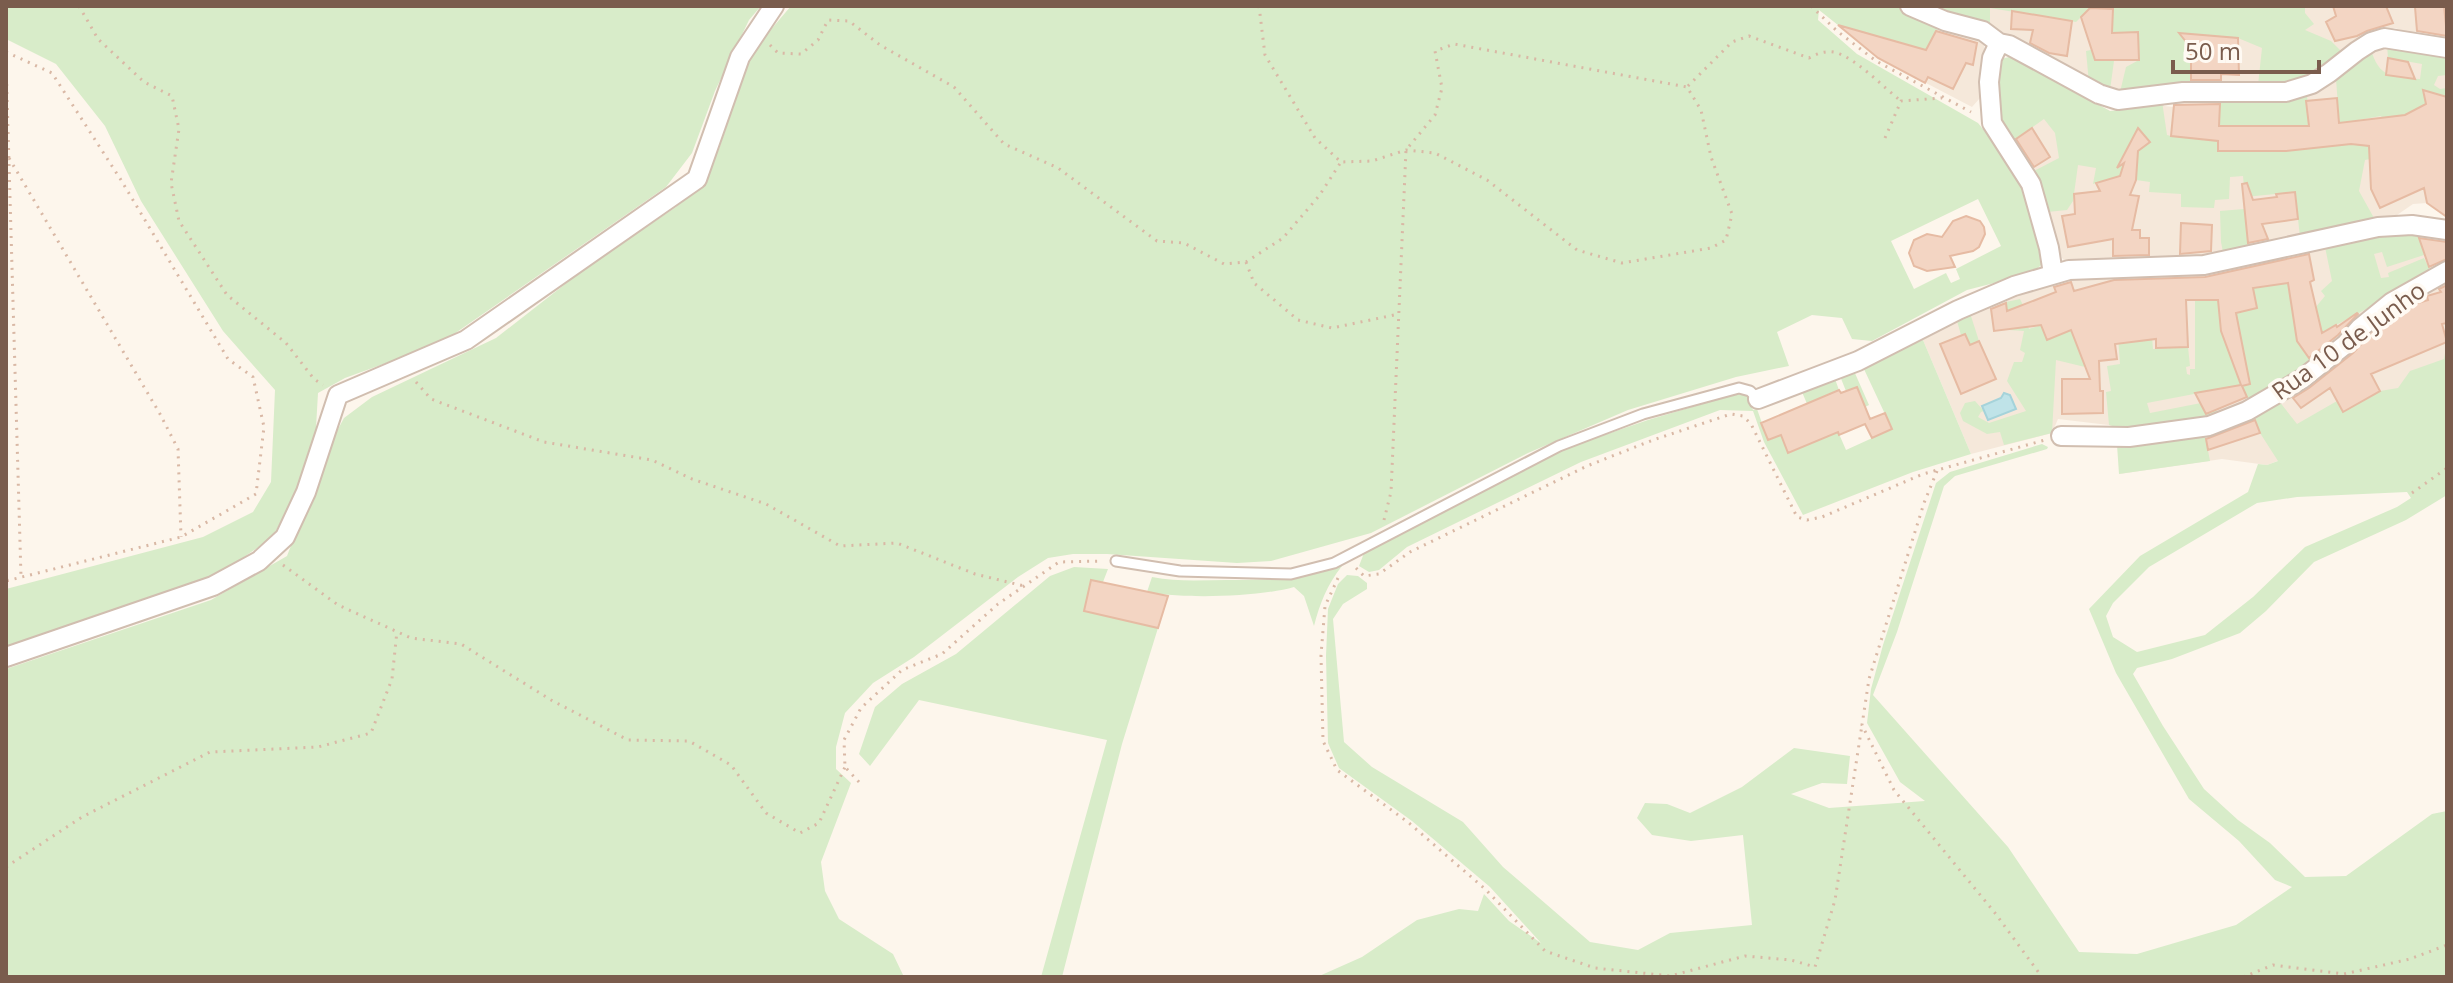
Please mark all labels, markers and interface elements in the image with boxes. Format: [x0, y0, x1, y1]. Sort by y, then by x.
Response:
scale bar [2173, 24, 2319, 74]
text: 50 m [2185, 34, 2241, 67]
street label: Rua 10 de Junho [2265, 273, 2431, 407]

